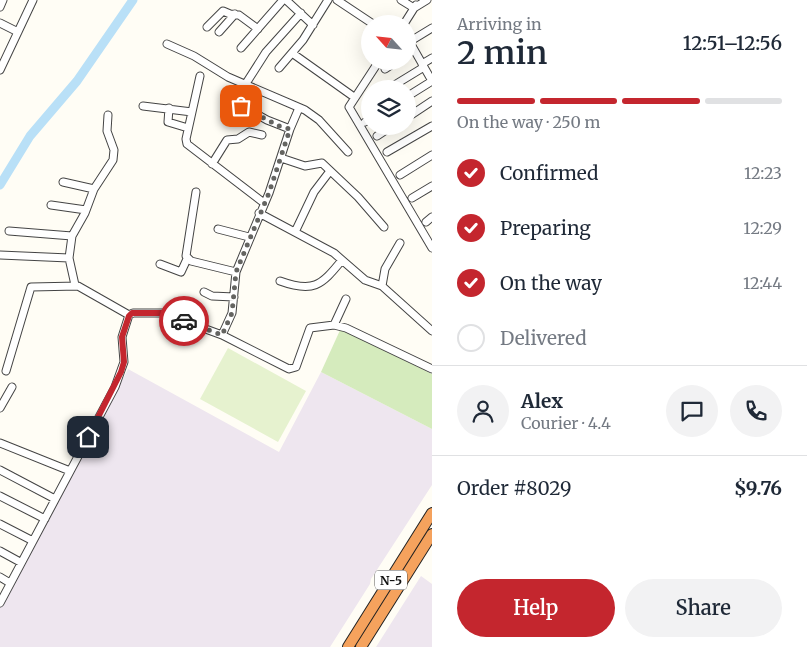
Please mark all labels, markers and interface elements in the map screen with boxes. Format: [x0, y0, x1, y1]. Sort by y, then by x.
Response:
text: Arriving in [457, 14, 542, 34]
north arrow [361, 15, 416, 70]
map controls [361, 15, 416, 135]
text: 12:51–12:56 [683, 31, 782, 55]
text: 2 min [457, 33, 547, 73]
button: layers [361, 80, 416, 135]
pin [220, 85, 262, 127]
icon: bag [227, 92, 255, 120]
text: On the way · 250 m [457, 112, 600, 132]
icon: check [457, 159, 485, 187]
text: Confirmed [500, 161, 598, 185]
text: 12:23 [744, 163, 782, 183]
icon: check [457, 214, 485, 242]
text: Preparing [500, 216, 591, 240]
text: 12:29 [743, 218, 782, 238]
icon: check [457, 269, 485, 297]
text: On the way [500, 271, 602, 295]
text: 12:44 [743, 273, 782, 293]
courier [159, 296, 209, 346]
icon: car [170, 307, 198, 335]
text: Delivered [500, 326, 587, 350]
button: person [457, 385, 509, 437]
button: chat [666, 385, 718, 437]
button: phone [730, 385, 782, 437]
text: Alex [521, 389, 563, 413]
text: Courier · 4.4 [521, 413, 611, 433]
pin [67, 416, 109, 458]
icon: home [74, 423, 102, 451]
text: Order #8029 [457, 476, 572, 500]
text: $9.76 [734, 476, 782, 500]
road number: N-5 [375, 570, 407, 590]
button: Help [457, 579, 615, 637]
button: Share [625, 579, 782, 637]

